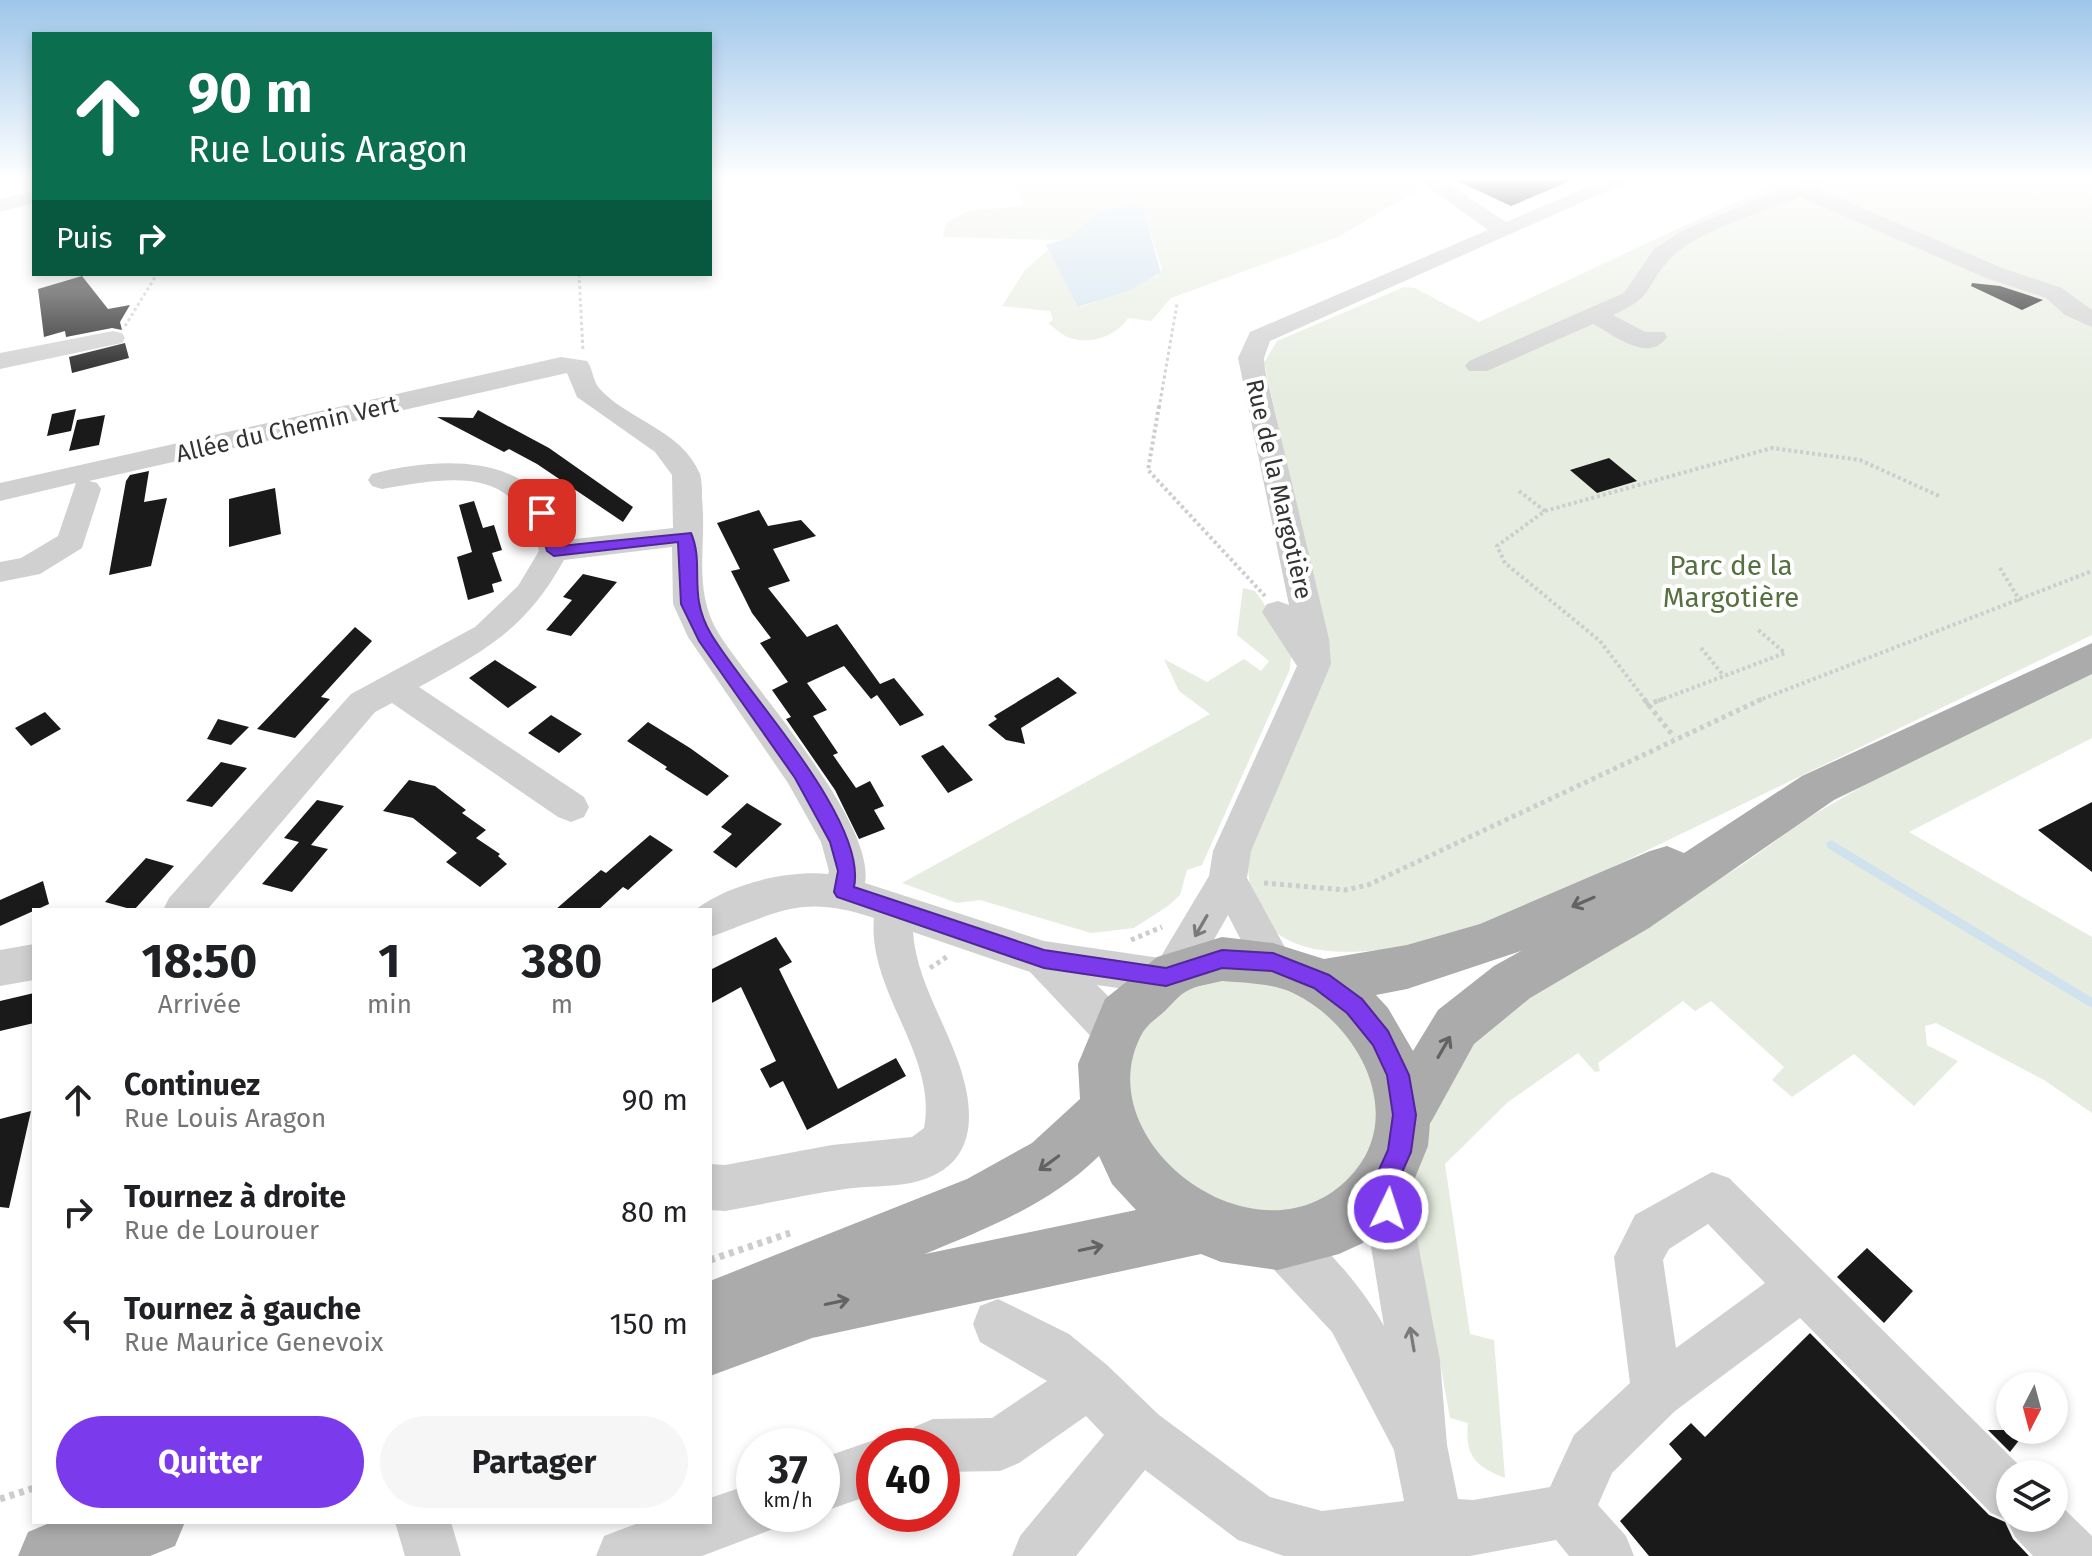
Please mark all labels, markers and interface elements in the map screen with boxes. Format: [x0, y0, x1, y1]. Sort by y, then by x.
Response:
text: 90 m [188, 60, 313, 127]
icon: ahead [56, 64, 160, 168]
text: Rue Louis Aragon [188, 128, 468, 172]
icon: right [129, 216, 173, 260]
text: Puis [56, 220, 113, 256]
street label: Rue de la Margotière [1240, 376, 1318, 602]
street label: Allée du Chemin Vert [173, 390, 401, 468]
pin [508, 479, 576, 547]
icon: arrive [520, 491, 564, 535]
park label: Parc de la Margotière [1663, 549, 1799, 614]
one-way arrow [1571, 895, 1596, 910]
one-way arrow [1193, 913, 1208, 937]
text: 18:50 [142, 932, 257, 990]
text: 1 [378, 932, 401, 990]
text: 380 [521, 932, 602, 990]
text: Arrivée [158, 989, 241, 1020]
text: min [367, 989, 412, 1020]
text: m [551, 989, 573, 1020]
one-way arrow [1436, 1036, 1452, 1059]
text: Continuez [124, 1067, 260, 1103]
icon: ahead [56, 1078, 100, 1122]
text: 90 m [622, 1082, 688, 1118]
text: Rue Louis Aragon [124, 1103, 326, 1134]
one-way arrow [1039, 1154, 1060, 1171]
position arrow [1346, 1167, 1430, 1251]
text: Tournez à droite [124, 1179, 346, 1215]
icon: right [56, 1190, 100, 1234]
text: 80 m [621, 1194, 688, 1230]
text: Rue de Lourouer [124, 1215, 319, 1246]
one-way arrow [1078, 1240, 1104, 1255]
text: Tournez à gauche [124, 1291, 361, 1327]
one-way arrow [824, 1294, 849, 1309]
icon: left [56, 1302, 100, 1346]
text: 150 m [610, 1306, 688, 1342]
text: Rue Maurice Genevoix [124, 1327, 383, 1358]
one-way arrow [1403, 1327, 1418, 1352]
north arrow [1996, 1372, 2068, 1444]
map controls [1996, 1372, 2068, 1532]
button: Quitter [56, 1416, 364, 1508]
button: Partager [380, 1416, 688, 1508]
speed limit sign: 40 [856, 1428, 960, 1532]
text: 37 [768, 1446, 808, 1494]
button: layers [1996, 1460, 2068, 1532]
text: km/h [763, 1488, 813, 1512]

